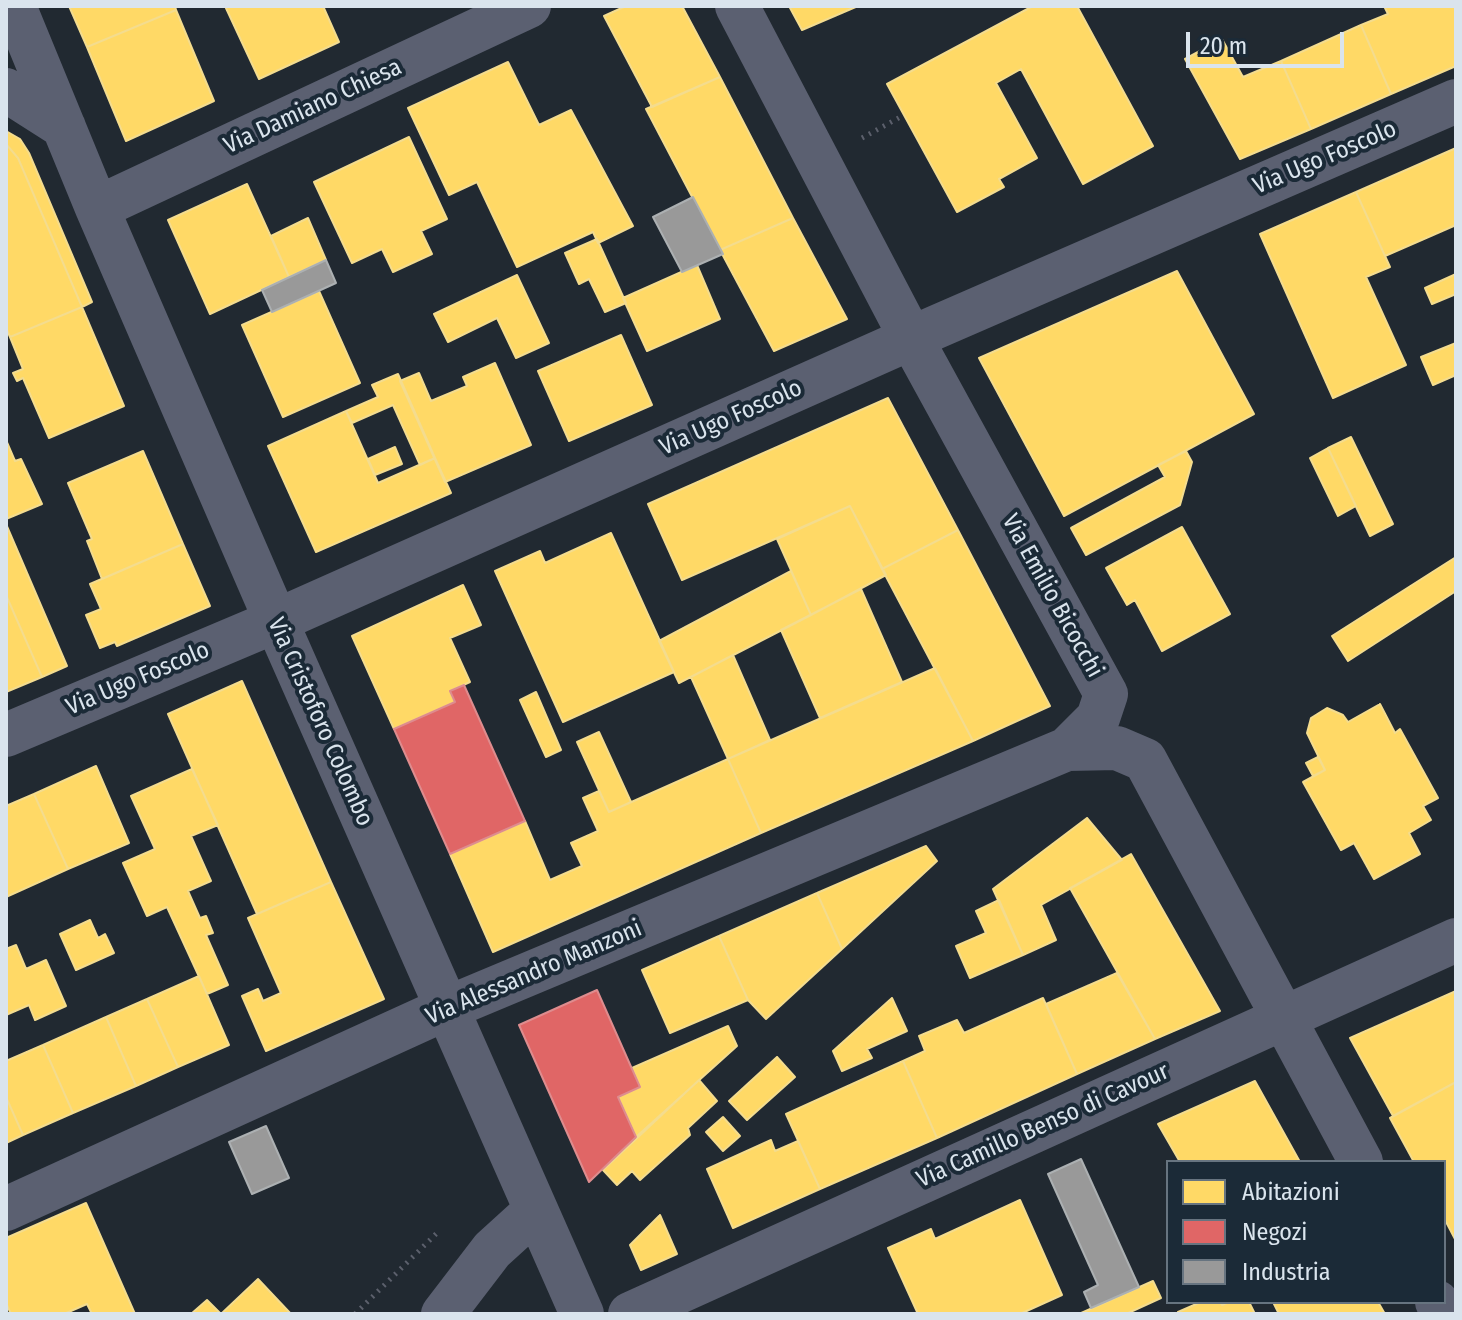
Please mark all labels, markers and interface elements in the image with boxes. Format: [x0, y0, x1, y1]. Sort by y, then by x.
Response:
scale bar [1190, 16, 1348, 66]
text: 20 m [1200, 32, 1247, 60]
street label: Via Damiano Chiesa [220, 53, 406, 161]
street label: Via Ugo Foscolo [1249, 115, 1401, 201]
street label: Via Ugo Foscolo [655, 374, 807, 462]
street label: Via Emilio Bicocchi [995, 509, 1109, 683]
street label: Via Cristoforo Colombo [261, 613, 379, 831]
street label: Via Ugo Foscolo [62, 636, 214, 722]
street label: Via Alessandro Manzoni [422, 914, 646, 1032]
street label: Via Camillo Benso di Cavour [912, 1057, 1174, 1195]
legend [1166, 1160, 1446, 1304]
text: Abitazioni [1242, 1178, 1340, 1206]
text: Negozi [1242, 1218, 1307, 1246]
text: Industria [1242, 1258, 1331, 1286]

